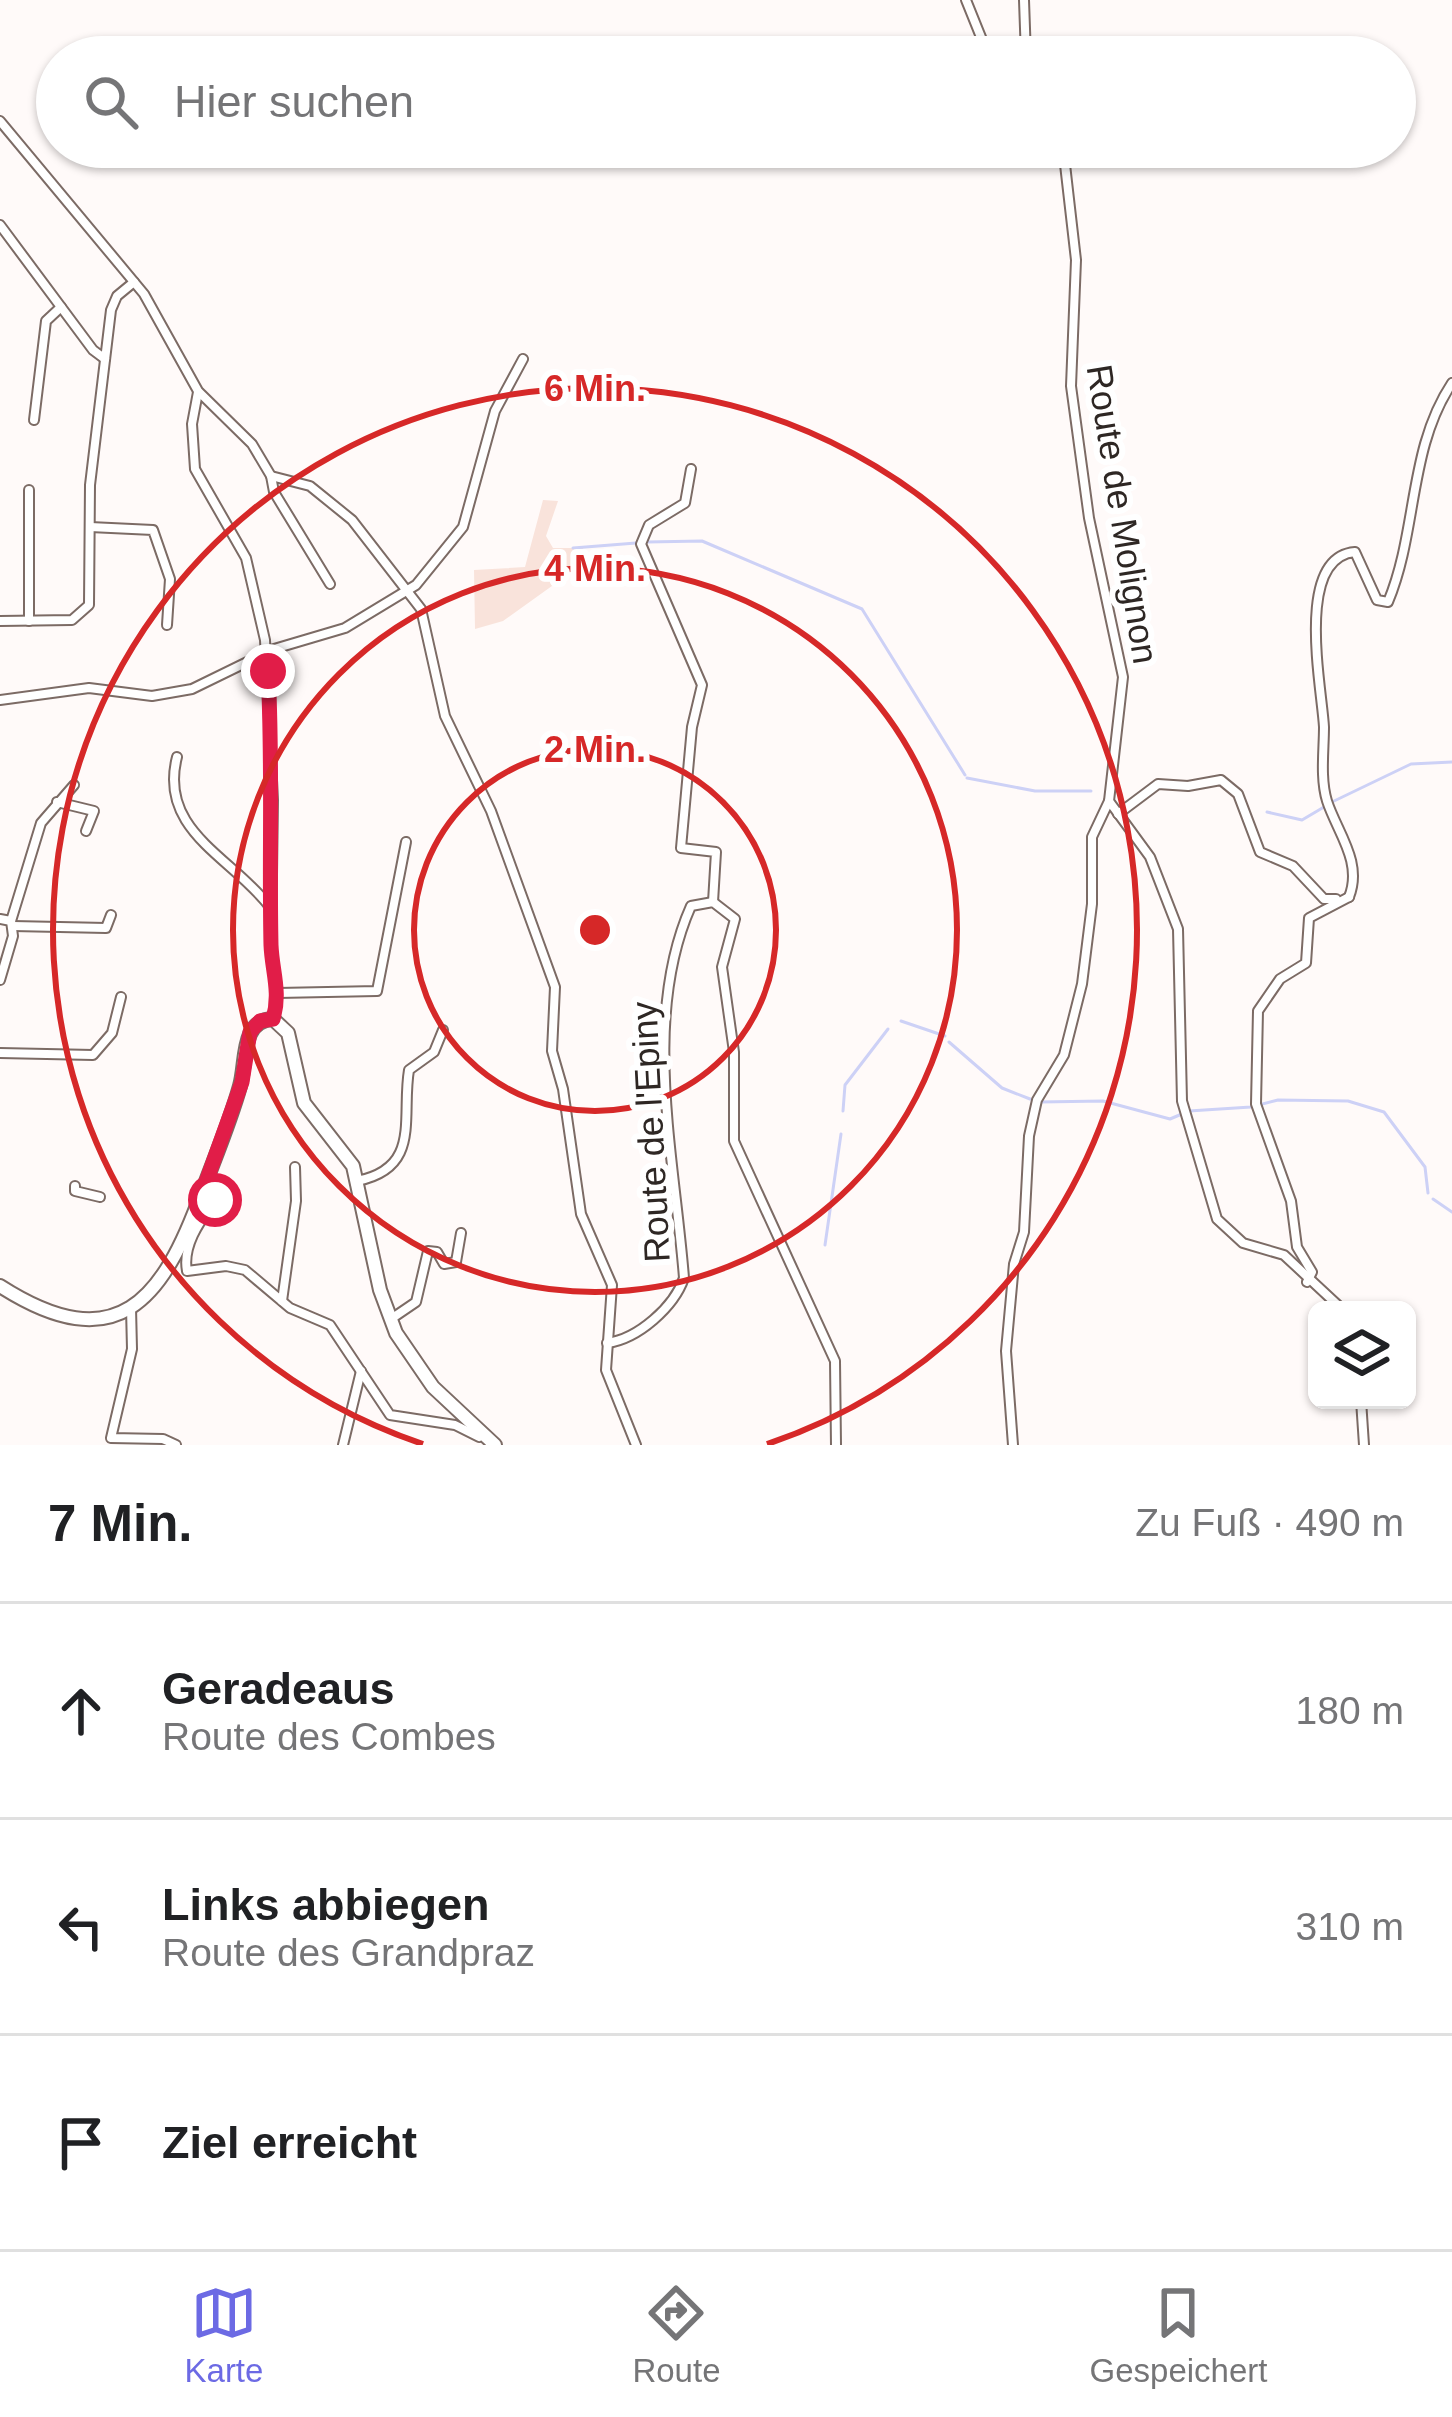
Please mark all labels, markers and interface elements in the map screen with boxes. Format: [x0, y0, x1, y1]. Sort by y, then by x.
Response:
search box [36, 36, 1416, 168]
icon: search [78, 69, 144, 135]
text: Hier suchen [174, 76, 414, 127]
street label: Route de Molignon [1079, 362, 1166, 667]
text: 6 Min. [544, 368, 646, 409]
text: 4 Min. [544, 548, 646, 589]
route end [241, 644, 295, 698]
text: 2 Min. [544, 729, 646, 770]
centre of rings [574, 909, 616, 951]
street label: Route de l'Epiny [623, 1001, 678, 1263]
route start [188, 1173, 242, 1227]
map controls [1308, 1301, 1416, 1409]
button: layers [1308, 1301, 1416, 1409]
text: 7 Min. [48, 1495, 193, 1552]
text: Zu Fuß · 490 m [1135, 1501, 1404, 1544]
text: Geradeaus [162, 1663, 395, 1714]
icon: ahead [48, 1678, 114, 1744]
text: 180 m [1296, 1689, 1404, 1732]
text: Route des Combes [162, 1715, 496, 1758]
text: Links abbiegen [162, 1879, 490, 1930]
icon: left [48, 1894, 114, 1960]
text: 310 m [1296, 1905, 1404, 1948]
text: Route des Grandpraz [162, 1931, 535, 1974]
icon: arrive [48, 2110, 114, 2176]
text: Ziel erreicht [162, 2117, 417, 2168]
tab: Karte [185, 2280, 263, 2390]
tab: Route [632, 2280, 720, 2390]
tab: Gespeichert [1090, 2280, 1267, 2390]

